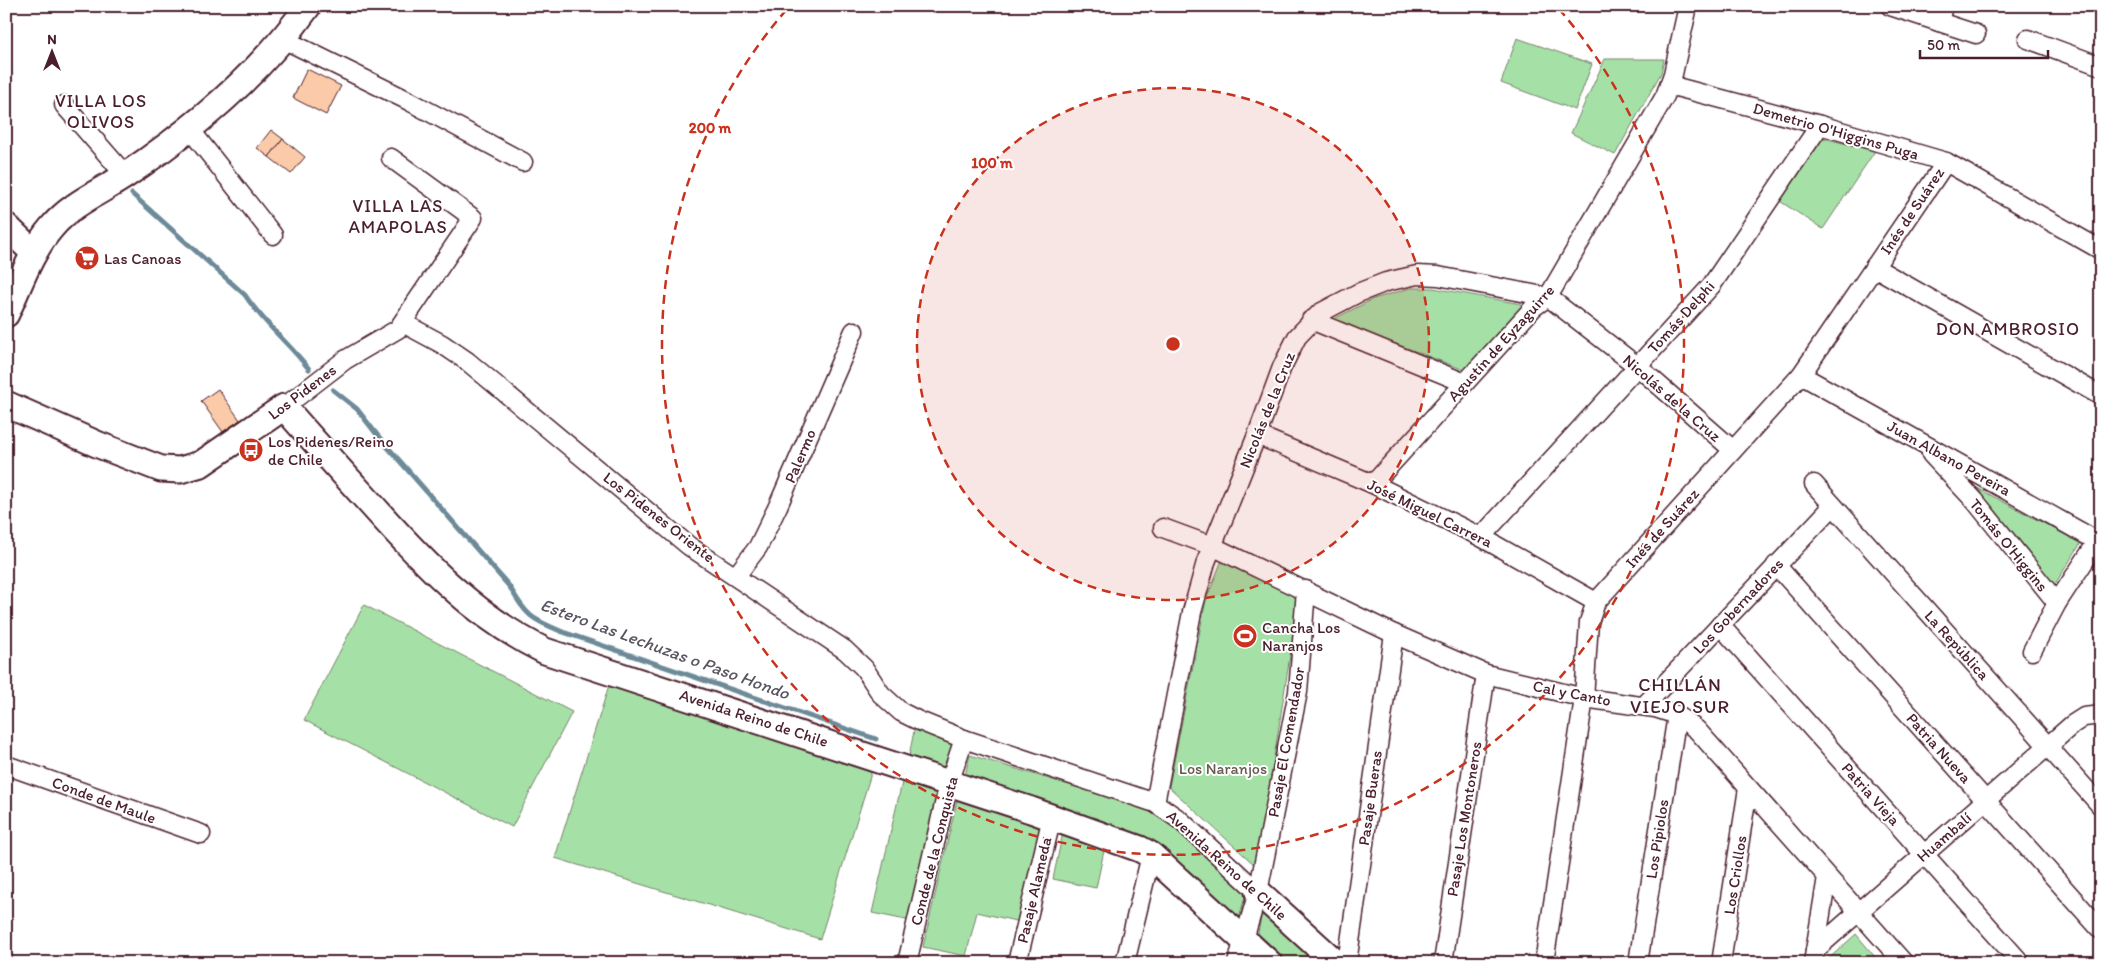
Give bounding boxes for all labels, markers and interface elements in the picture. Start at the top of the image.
north arrow [28,28,78,78]
scale bar [1920,28,2047,60]
text: N [47,31,57,48]
text: 50 m [1927,36,1960,54]
district label: VILLA LOS OLIVOS [55,90,147,133]
street label: Demetrio O'Higgins Puga [1751,98,1921,164]
text: 200 m [689,119,732,137]
text: 100 m [971,154,1013,172]
street label: Inés de Suárez [1876,163,1948,258]
district label: VILLA LAS AMAPOLAS [348,195,448,238]
supermarket icon: Las Canoas [74,245,100,271]
place label: Las Canoas [104,249,182,268]
street label: Tomás Delphi [1643,277,1719,357]
street label: Agustín de Eyzaguirre [1444,281,1558,405]
district label: DON AMBROSIO [1936,318,2080,340]
centre of rings [1164,335,1182,353]
street label: Nicolás de la Cruz [1235,349,1299,471]
street label: Nicolás de la Cruz [1619,350,1725,446]
street label: Los Pidenes [264,360,340,424]
street label: Juan Albano Pereira [1884,416,2014,500]
street label: Palermo [780,426,820,486]
place label: Los Pidenes/Reino de Chile [268,432,394,469]
bus stop icon: Los Pidenes/Reino de Chile [238,437,264,463]
street label: Los Pidenes Oriente [600,468,718,566]
street label: José Miguel Carrera [1364,474,1496,552]
street label: Inés de Suárez [1621,484,1703,572]
street label: Tomás O'Higgins [1966,495,2052,595]
street label: Los Gobernadores [1689,554,1787,658]
water label: Estero Las Lechuzas o Paso Hondo [537,594,793,705]
street label: La República [1921,606,1994,684]
place label: Cancha Los Naranjos [1262,618,1340,655]
sports icon: Cancha Los Naranjos [1232,623,1258,649]
street label: Pasaje El Comendador [1263,665,1309,819]
district label: CHILLÁN VIEJO SUR [1630,673,1730,718]
street label: Cal y Canto [1531,676,1613,710]
street label: Avenida Reino de Chile [677,685,831,751]
street label: Patria Nueva [1903,709,1976,788]
street label: Pasaje Los Montoneros [1442,740,1486,898]
street label: Pasaje Bueras [1354,749,1386,847]
park label: Los Naranjos [1179,759,1267,778]
street label: Patria Vieja [1838,759,1905,830]
street label: Conde de Maule [49,772,159,828]
street label: Conde de la Conquista [906,774,962,927]
street label: Los Pipiolos [1641,798,1673,880]
street label: Avenida Reino de Chile [1163,806,1291,924]
street label: Huambalí [1913,808,1975,866]
street label: Pasaje Alameda [1013,834,1056,945]
street label: Los Criollos [1719,834,1751,916]

